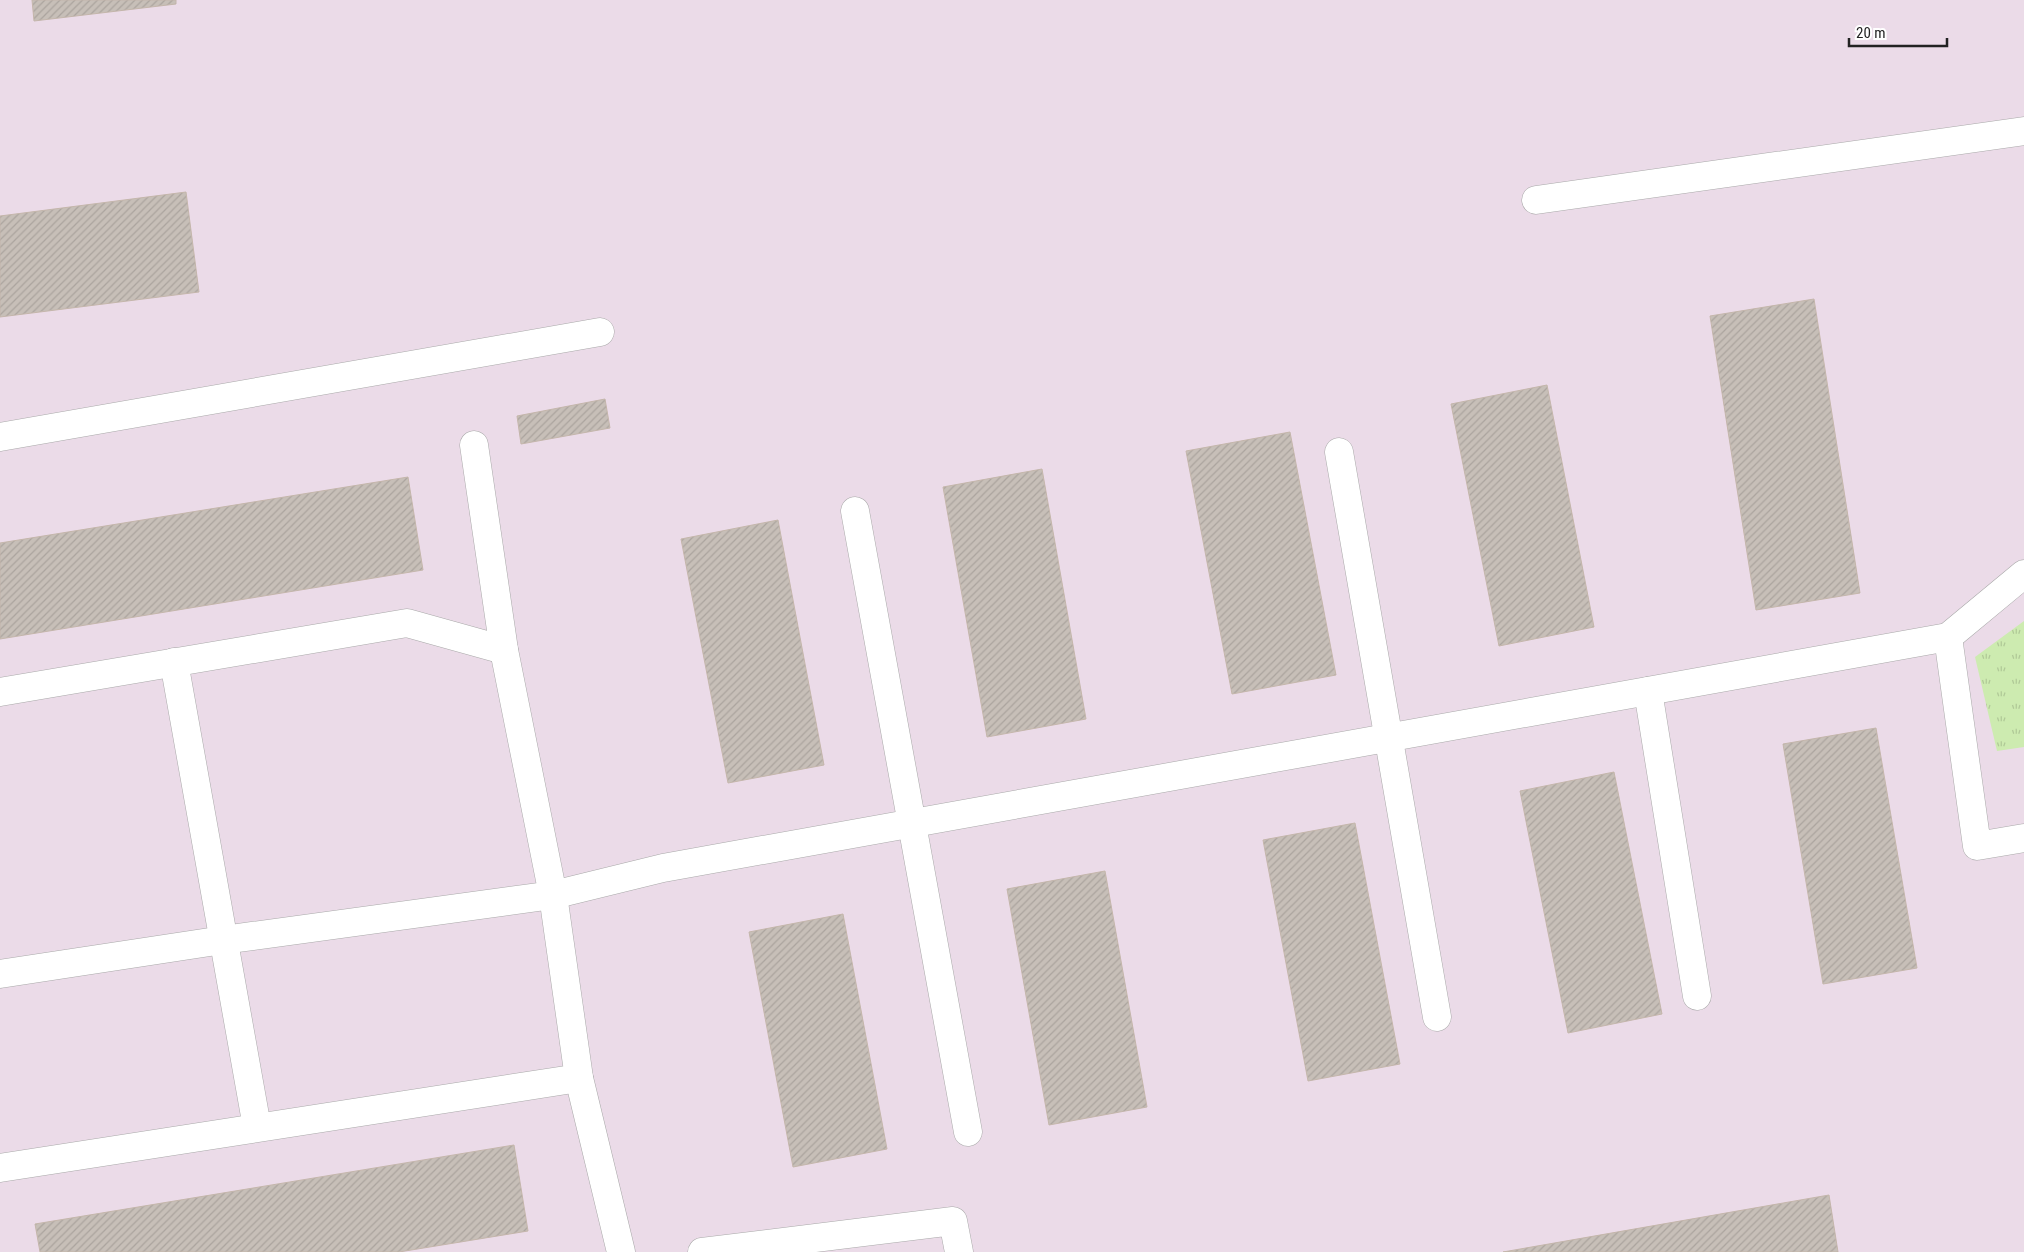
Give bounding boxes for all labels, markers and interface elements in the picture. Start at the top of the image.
scale bar [1849,15,1946,47]
text: 20 m [1856,24,1886,42]

